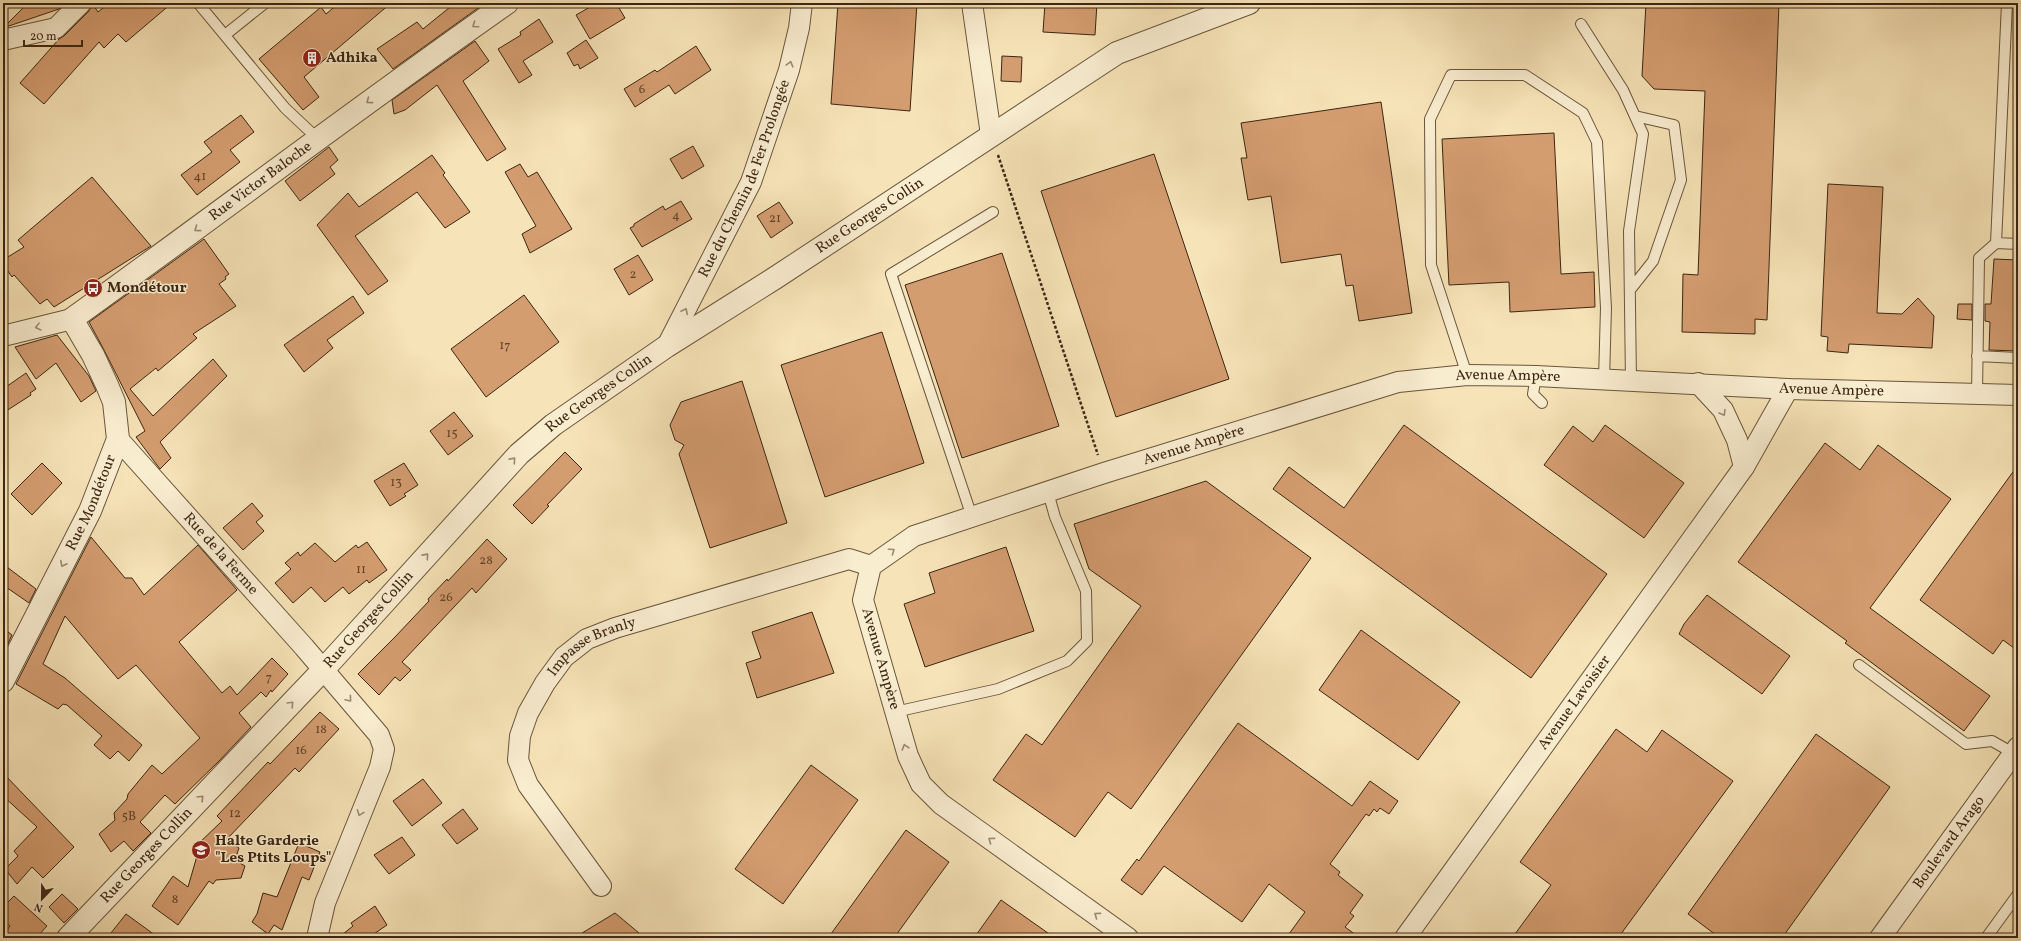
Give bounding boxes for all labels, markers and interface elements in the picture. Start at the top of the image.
one-way arrow [472,20,479,27]
scale bar [24,22,82,48]
text: 20 m [30,29,57,45]
building icon: Adhika [301,47,323,69]
place label: Adhika [326,48,378,69]
one-way arrow [785,61,794,68]
street label: Rue du Chemin de Fer Prolongée [693,77,795,281]
house number: 6 [639,81,646,99]
one-way arrow [366,96,373,103]
street label: Rue Victor Baloche [205,136,316,226]
house number: 41 [194,168,206,186]
street label: Rue Georges Collin [811,172,928,259]
house number: 4 [672,207,680,225]
house number: 21 [769,210,781,228]
one-way arrow [194,224,201,232]
house number: 2 [630,266,637,284]
bus stop icon: Mondétour [82,277,104,299]
place label: Mondétour [107,278,187,299]
one-way arrow [680,308,687,316]
one-way arrow [34,323,41,331]
house number: 17 [499,337,511,355]
street label: Rue Georges Collin [541,349,656,438]
street label: Avenue Ampère [1454,364,1561,388]
street label: Avenue Ampère [1778,378,1884,402]
one-way arrow [1719,409,1726,416]
street label: Avenue Ampère [1140,420,1247,471]
house number: 15 [446,425,458,443]
street label: Rue Mondétour [61,452,121,554]
one-way arrow [509,457,516,465]
house number: 13 [390,474,402,492]
street label: Rue de la Ferme [178,508,263,600]
one-way arrow [888,548,895,556]
house number: 28 [479,552,493,570]
one-way arrow [421,554,428,561]
one-way arrow [60,560,67,567]
house number: 11 [356,561,366,579]
street label: Rue Georges Collin [319,566,419,673]
house number: 26 [439,589,453,607]
street label: Avenue Ampère [855,606,905,712]
street label: Impasse Branly [543,612,638,681]
street label: Avenue Lavoisier [1533,651,1616,754]
house number: 7 [266,669,272,687]
one-way arrow [344,694,351,702]
one-way arrow [286,701,294,709]
house number: 18 [315,721,327,739]
house number: 16 [295,742,307,760]
one-way arrow [901,744,910,751]
street label: Boulevard Arago [1908,791,1990,893]
one-way arrow [196,795,204,803]
street label: Rue Georges Collin [96,803,198,908]
house number: 12 [229,805,241,823]
house number: 5B [122,808,136,826]
one-way arrow [357,809,365,816]
place label: Halte Garderie "Les Ptits Loups" [215,831,331,869]
one-way arrow [988,838,995,845]
school or university icon: Halte Garderie "Les Ptits Loups" [190,839,212,861]
north arrow [22,879,62,919]
house number: 8 [172,891,178,909]
text: N [32,898,45,915]
one-way arrow [1094,913,1101,920]

